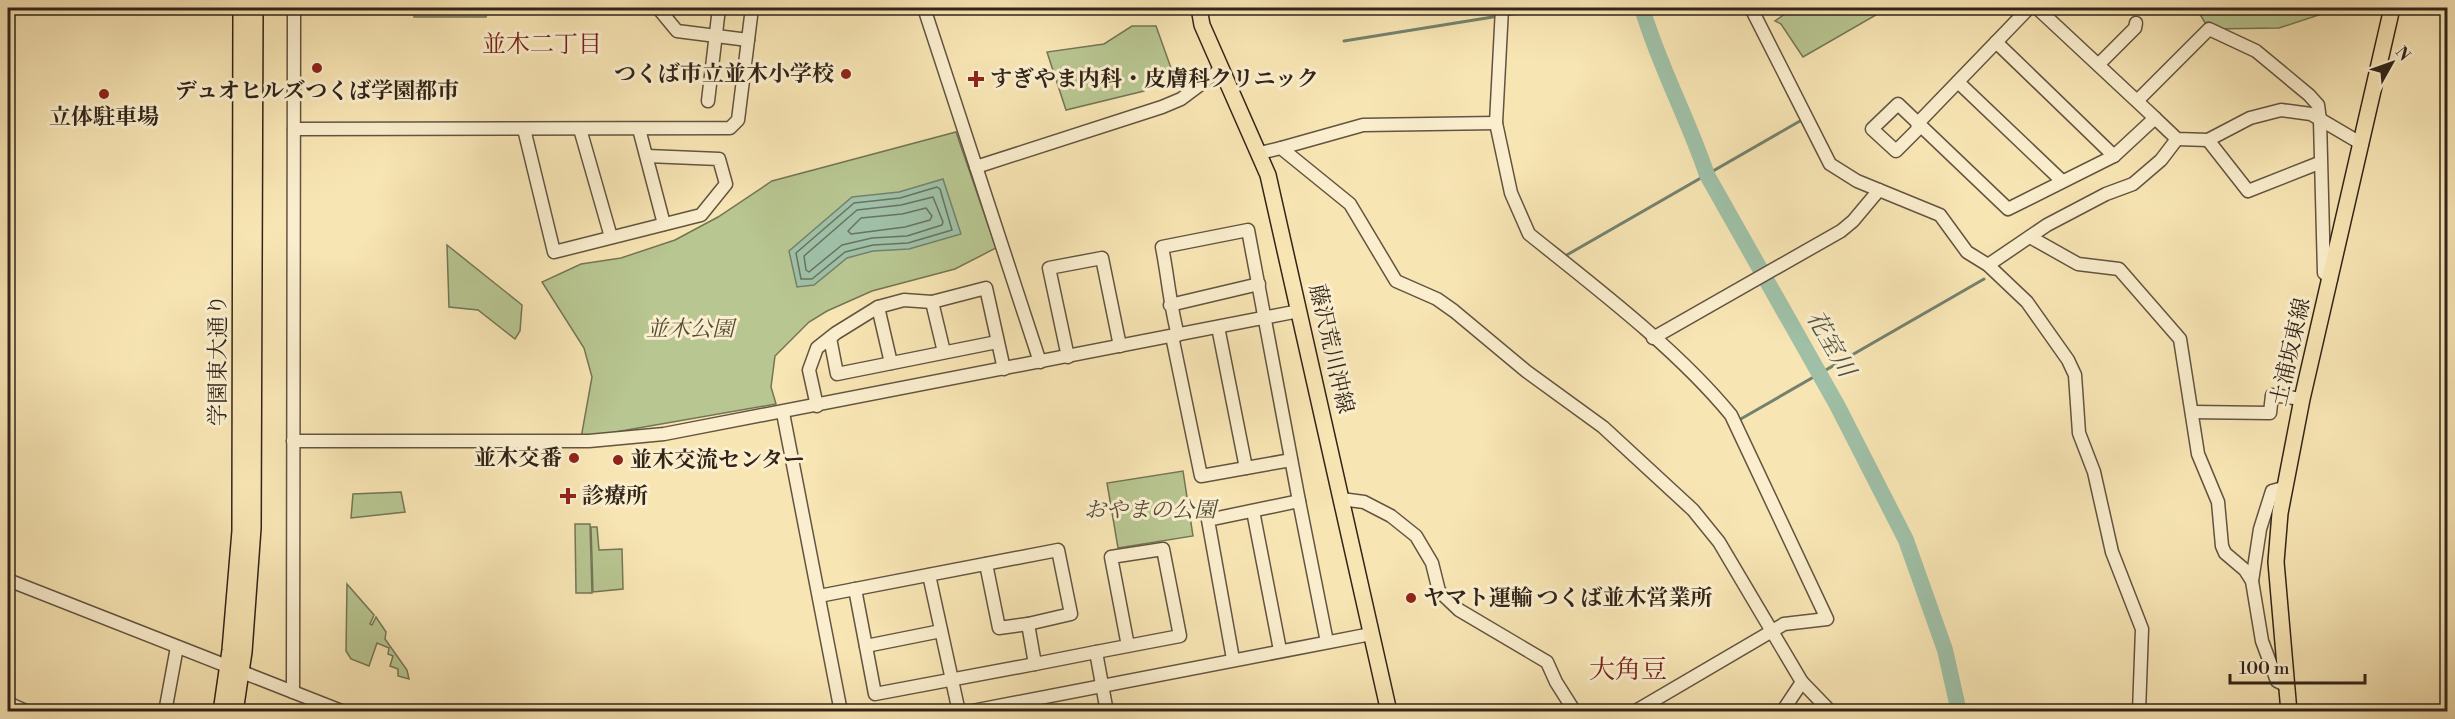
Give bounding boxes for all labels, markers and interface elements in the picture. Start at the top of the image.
district label: 並木二丁目 [482,30,602,60]
north arrow [2362,33,2422,93]
text: N [2391,43,2415,66]
marker: デュオヒルズつくば学園都市 [310,61,324,75]
place label: つくば市立並木小学校 [614,61,834,88]
place label: すぎやま内科・皮膚科クリニック [990,66,1319,93]
marker: つくば市立並木小学校 [839,67,853,81]
marker: すぎやま内科・皮膚科クリニック [967,70,985,88]
place label: デュオヒルズつくば学園都市 [175,78,459,105]
marker: 立体駐車場 [97,87,111,101]
place label: 立体駐車場 [49,104,159,131]
street label: 藤沢荒川沖線 [1303,282,1359,416]
street label: 学園東大通り [205,294,232,426]
street label: 土浦坂東線 [2265,295,2317,409]
water label: 花室川 [1799,305,1862,385]
park label: 並木公園 [646,316,737,343]
place label: 並木交番 [474,445,562,472]
place label: 並木交流センター [630,447,805,474]
marker: 並木交番 [567,451,581,465]
marker: 並木交流センター [611,453,625,467]
place label: 診療所 [582,483,648,510]
marker: 診療所 [559,487,577,505]
park label: おやまの公園 [1084,497,1219,524]
place label: ヤマト運輸 つくば並木営業所 [1423,585,1713,612]
marker: ヤマト運輸 つくば並木営業所 [1404,591,1418,605]
scale bar [2230,647,2365,685]
district label: 大角豆 [1589,654,1667,686]
text: 100 m [2239,657,2290,680]

